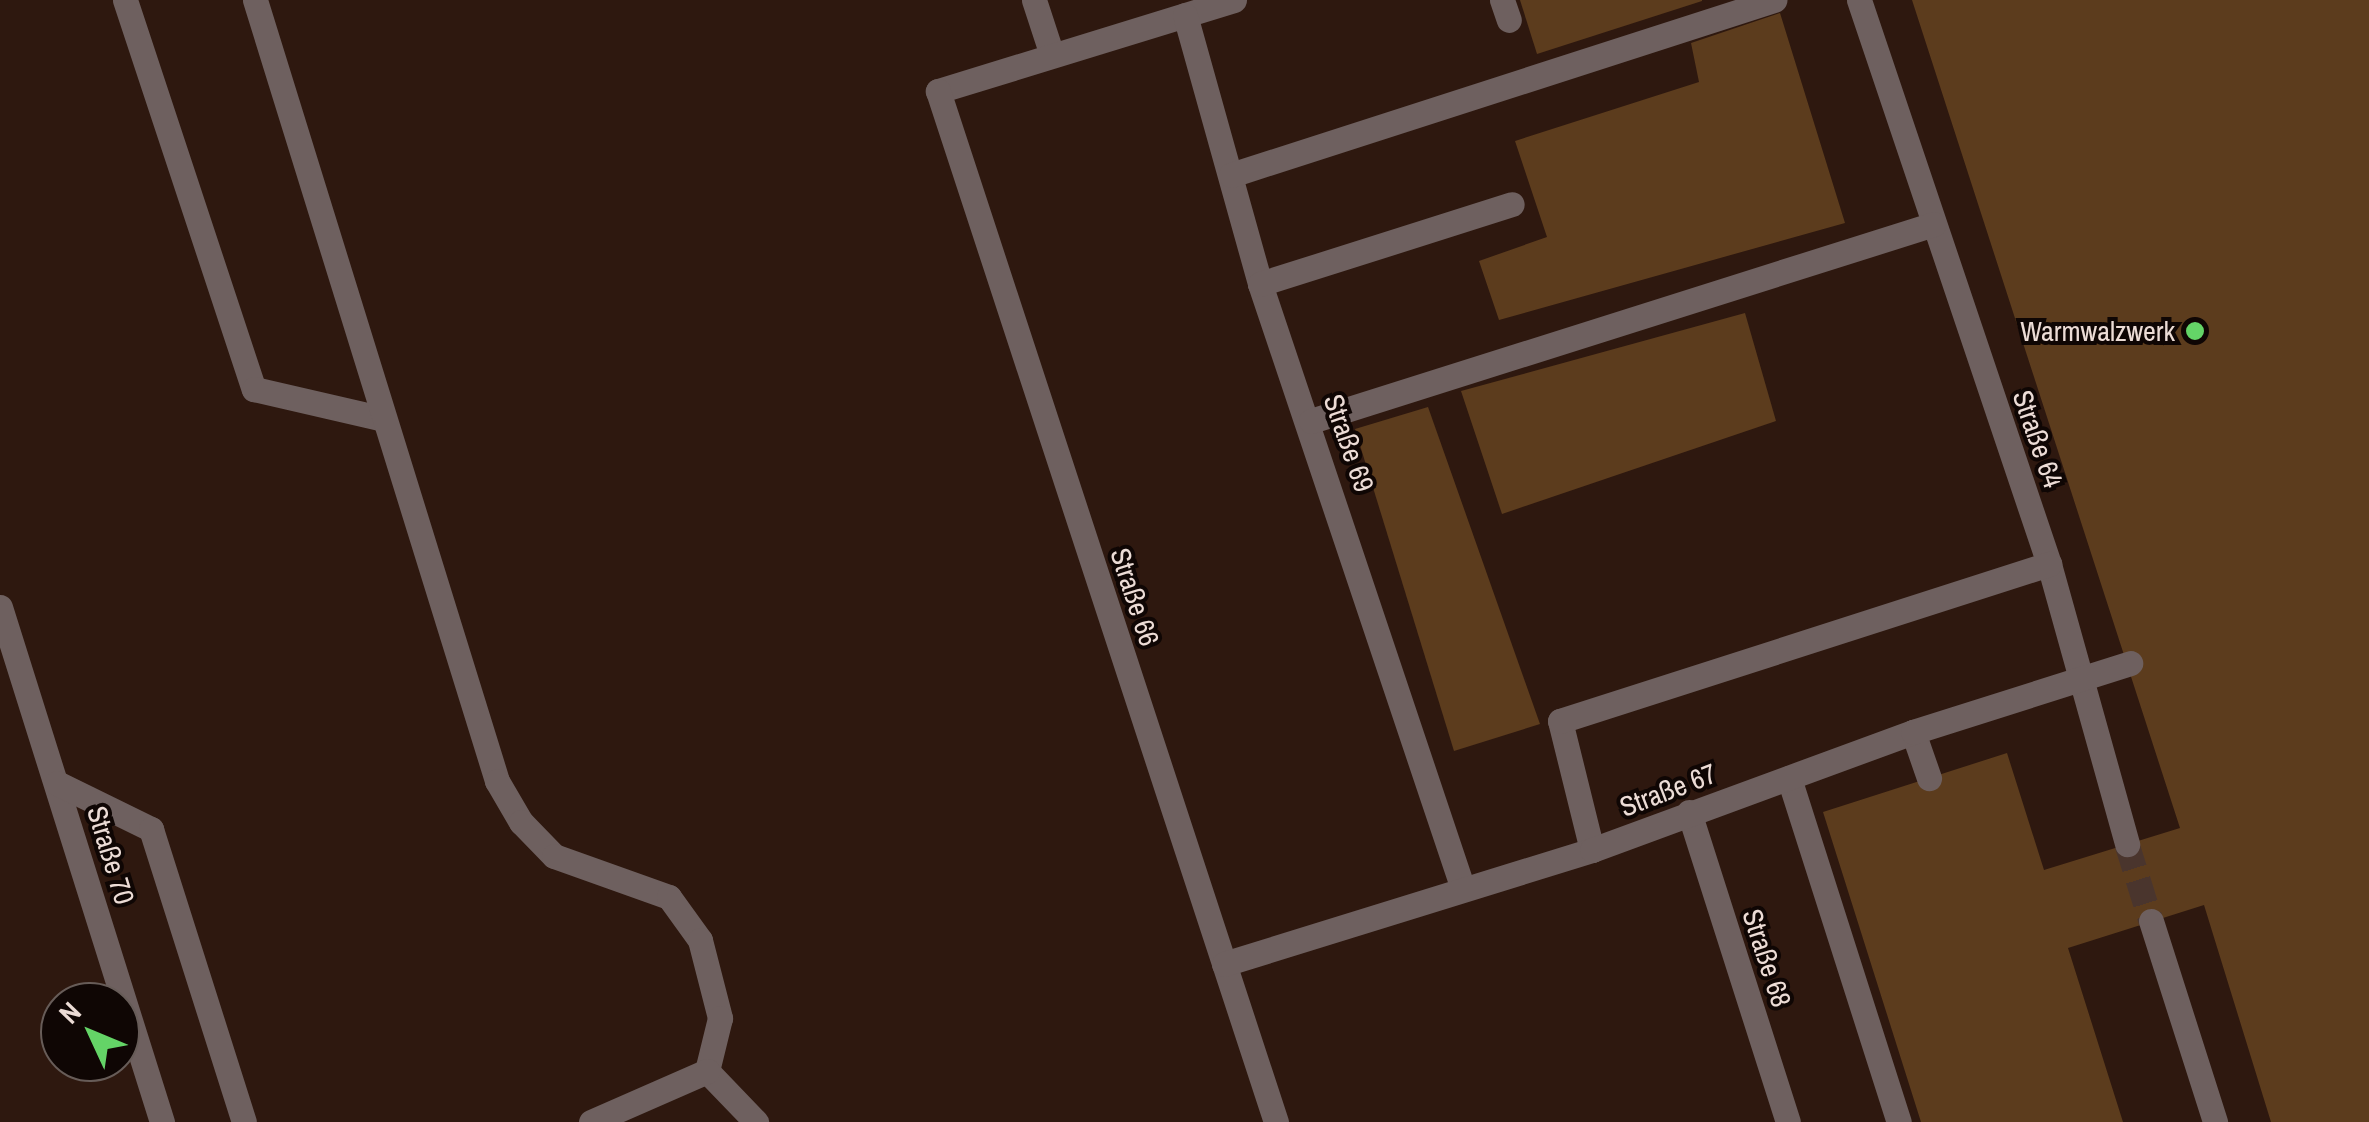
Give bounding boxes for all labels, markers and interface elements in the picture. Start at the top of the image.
place label: Warmwalzwerk [2020,314,2175,348]
marker: Warmwalzwerk [2184,320,2206,342]
street label: Straße 64 [2006,386,2070,492]
street label: Straße 69 [1317,390,1381,496]
street label: Straße 66 [1103,544,1167,650]
street label: Straße 67 [1615,756,1721,824]
street label: Straße 70 [80,802,142,908]
street label: Straße 68 [1735,905,1799,1011]
north arrow [40,982,140,1082]
text: N [50,993,89,1032]

